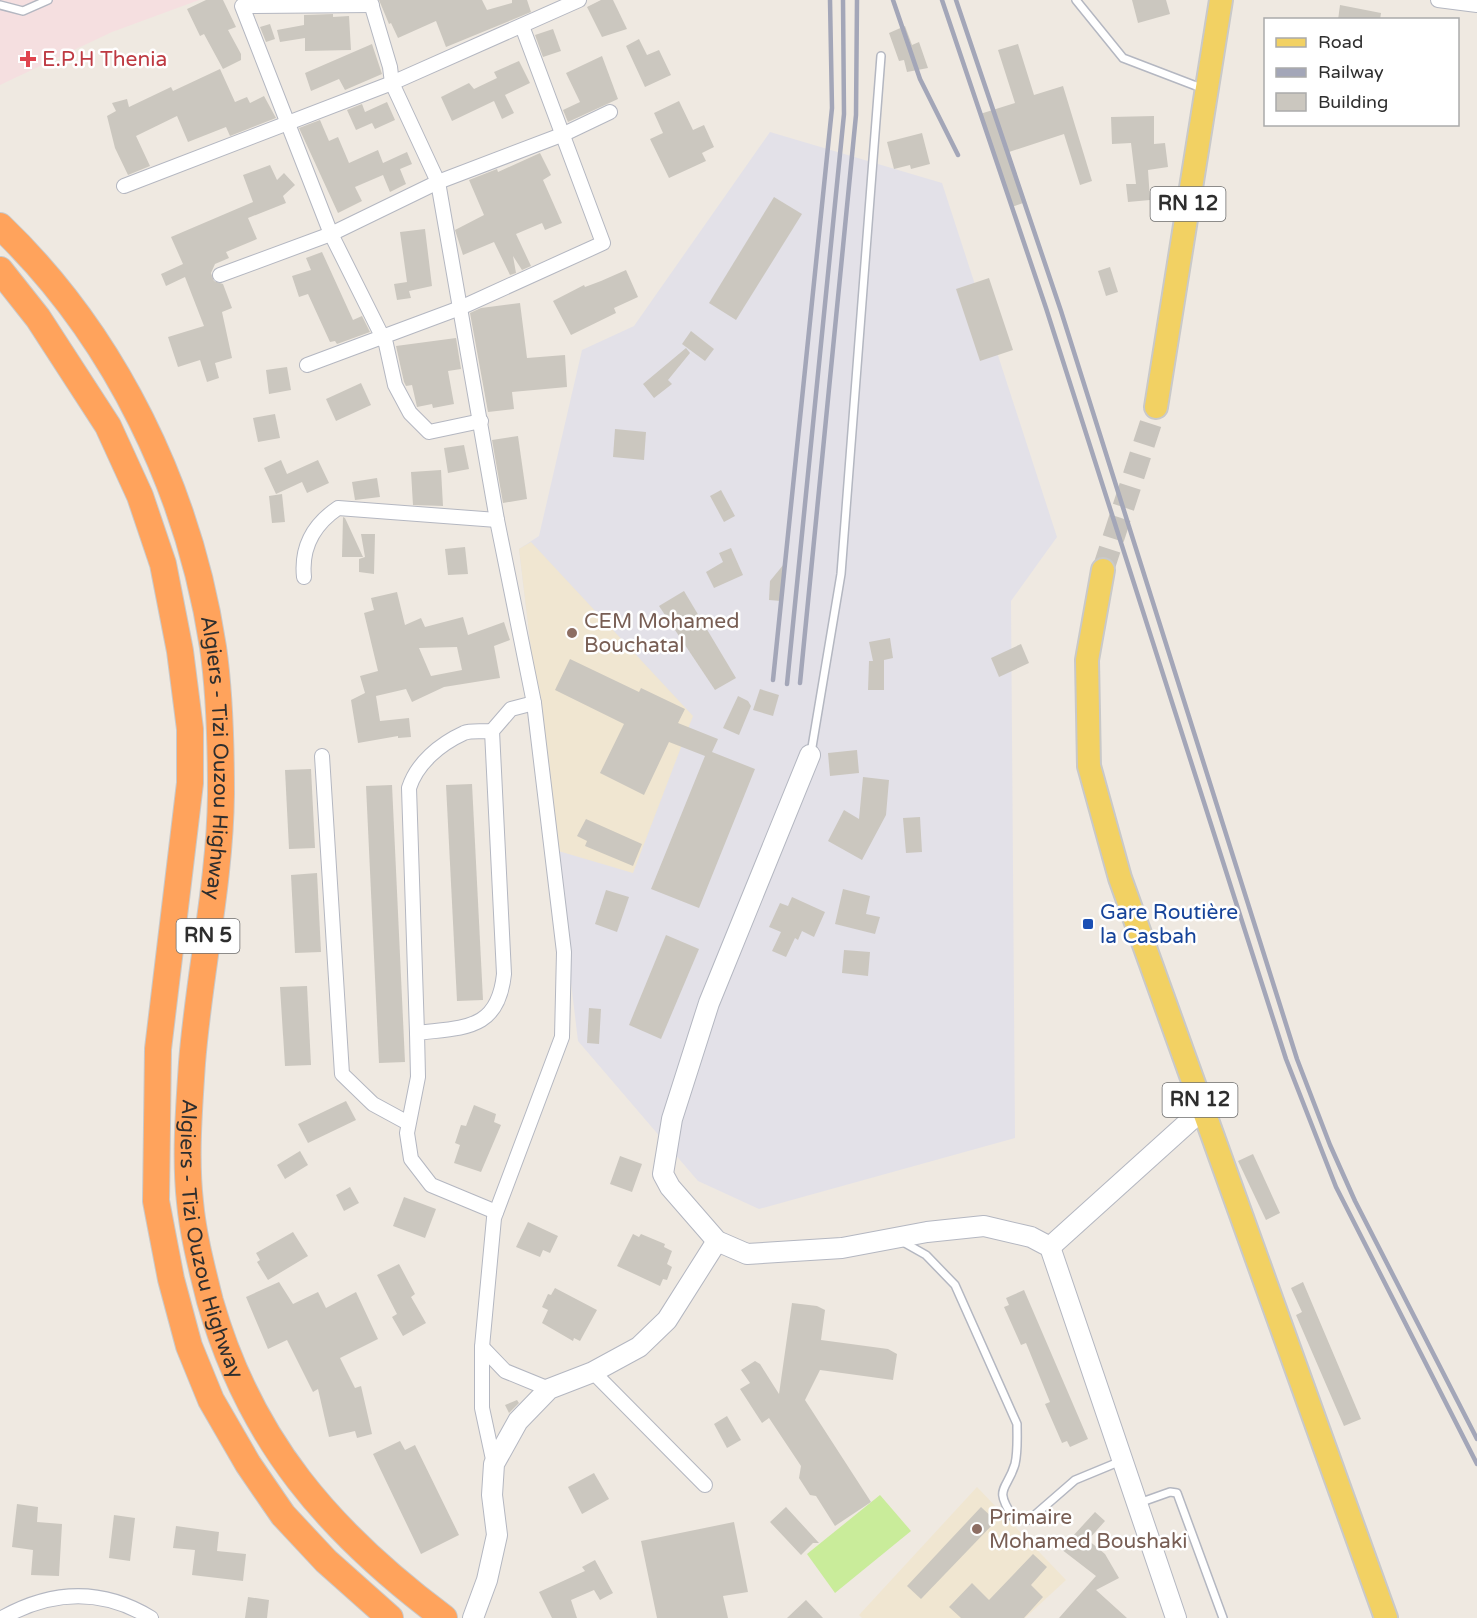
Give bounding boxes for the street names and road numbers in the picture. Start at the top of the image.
road number: RN 12 [1150,187,1226,221]
street label: Algiers - Tizi Ouzou Highway [195,613,234,901]
road number: RN 5 [176,919,240,953]
road number: RN 12 [1162,1083,1238,1117]
street label: Algiers - Tizi Ouzou Highway [175,1098,249,1382]

